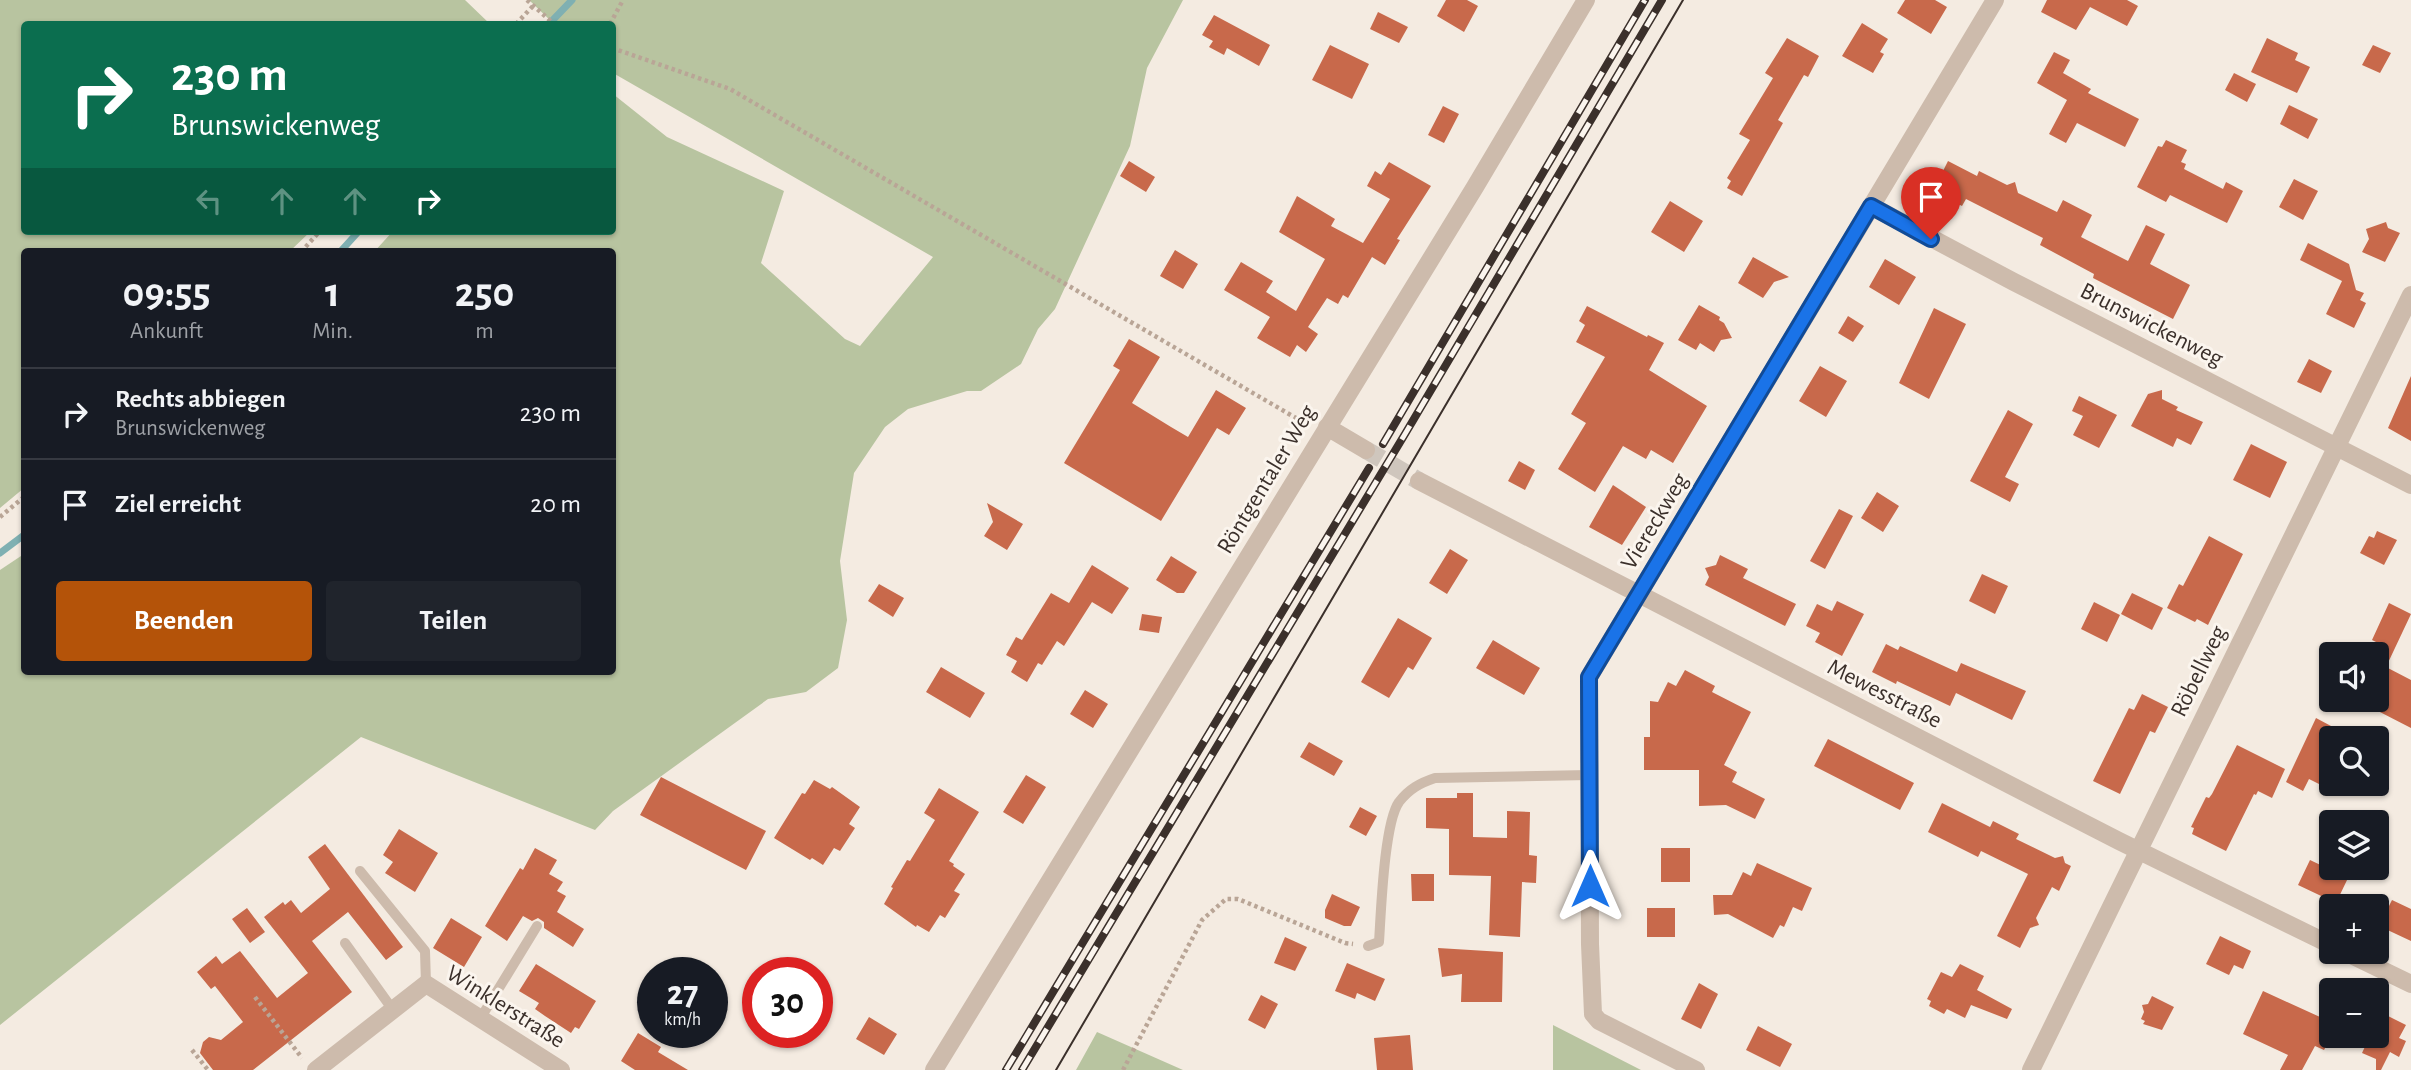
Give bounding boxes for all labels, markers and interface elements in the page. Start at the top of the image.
icon: right [56,49,147,140]
text: 230 m [171,51,288,100]
text: Brunswickenweg [171,109,380,141]
pin [1901,167,1961,239]
icon: arrive [1912,178,1950,216]
icon: left [190,182,228,220]
icon: ahead [263,182,301,220]
icon: ahead [336,182,374,220]
icon: right [409,182,447,220]
text: 09:55 [123,272,211,314]
text: 1 [325,272,340,314]
text: 250 [455,272,514,314]
street label: Brunswickenweg [2076,279,2227,371]
text: Ankunft [130,320,203,343]
text: Min. [312,320,353,343]
text: m [475,320,494,343]
text: Rechts abbiegen [115,386,286,412]
icon: right [56,395,94,433]
text: 230 m [520,400,581,426]
street label: Röntgentaler Weg [1213,401,1321,558]
text: Brunswickenweg [115,417,265,440]
street label: Viereckweg [1617,469,1693,574]
icon: arrive [56,486,94,524]
text: Ziel erreicht [115,491,241,517]
text: 20 m [530,491,581,517]
button: Beenden [56,581,312,661]
button: Teilen [326,581,581,661]
street label: Röbellweg [2167,622,2231,721]
map controls [2319,642,2389,1048]
button: sound [2319,642,2389,712]
street label: Mewesstraße [1823,655,1946,733]
button: search [2319,726,2389,796]
button: layers [2319,810,2389,880]
position arrow [1553,849,1627,923]
button: + [2319,894,2389,964]
speed limit sign: 30 [742,957,833,1048]
street label: Winklerstraße [442,961,569,1053]
text: 27 [667,976,698,1011]
button: − [2319,978,2389,1048]
text: km/h [664,1011,701,1029]

